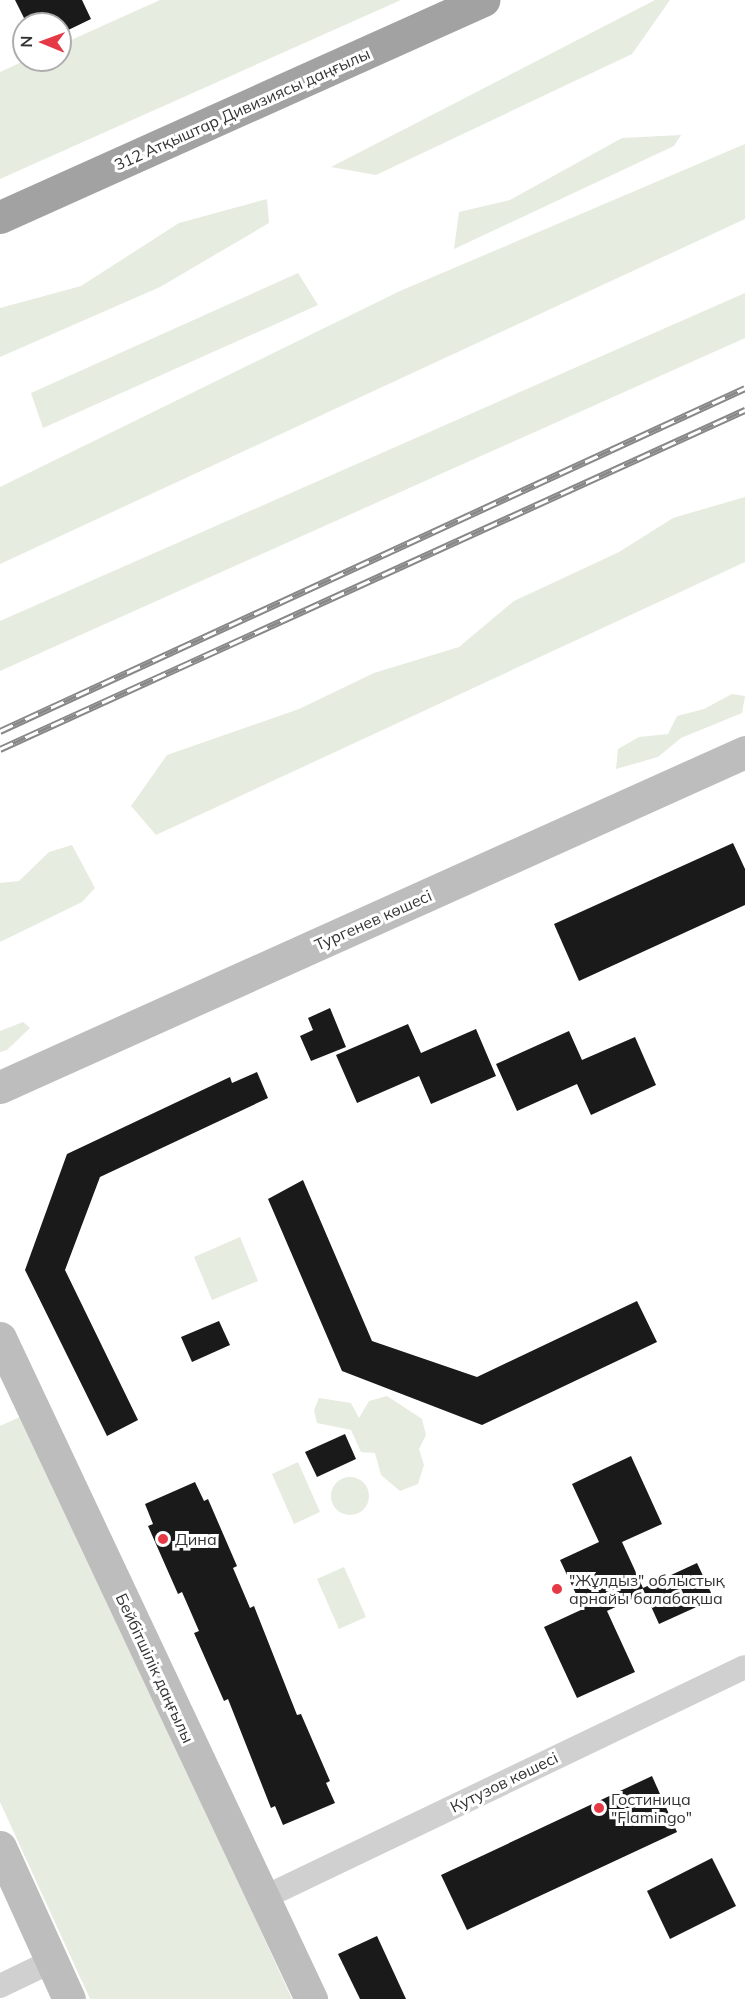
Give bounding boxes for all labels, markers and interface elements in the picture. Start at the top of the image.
north arrow [12,12,72,72]
text: N [16,36,36,48]
street label: 312 Атқыштар Дивизиясы даңғылы [111,44,373,174]
street label: Тургенев көшесі [311,886,435,954]
place label: Дина [175,1529,217,1549]
marker: Дина [156,1532,170,1546]
place label: "Жұлдыз" облыстық арнайы балабақша [569,1570,725,1608]
marker: "Жұлдыз" облыстық арнайы балабақша [550,1582,564,1596]
street label: Бейбітшілік даңғылы [112,1590,198,1746]
street label: Кутузов көшесі [447,1748,561,1816]
place label: Гостиница "Flamingo" [611,1789,692,1827]
marker: Гостиница "Flamingo" [592,1801,606,1815]

